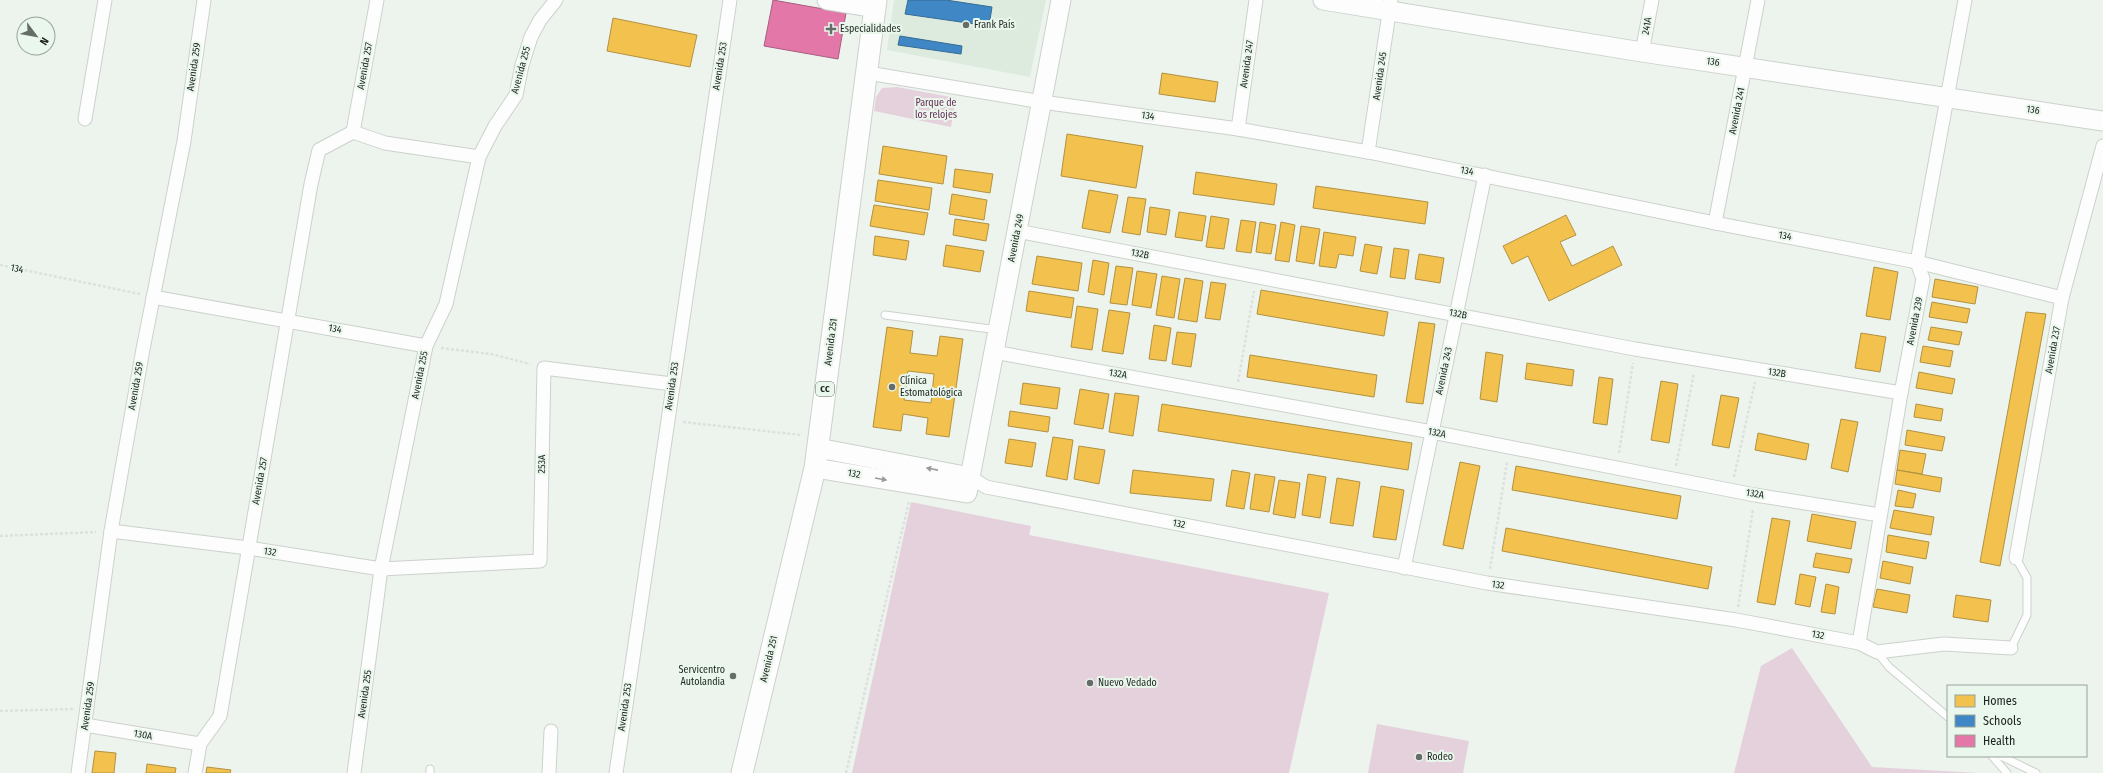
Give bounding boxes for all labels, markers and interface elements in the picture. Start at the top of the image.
north arrow [16,16,56,56]
street label: 241A [1640,16,1655,36]
place label: Frank País [974,18,1015,31]
marker: Frank País [961,20,971,30]
marker: Especialidades [825,23,837,35]
place label: Especialidades [840,23,901,35]
text: N [37,35,51,47]
street label: Avenida 247 [1238,39,1256,89]
street label: Avenida 257 [355,41,375,91]
street label: Avenida 253 [710,41,730,91]
street label: Avenida 259 [185,42,203,92]
street label: Avenida 255 [509,45,533,95]
street label: Avenida 245 [1371,51,1389,101]
street label: 136 [1706,55,1720,69]
street label: Avenida 241 [1727,87,1747,135]
park label: Parque de los relojes [915,97,957,121]
street label: 136 [2025,103,2041,117]
street label: 134 [1141,109,1156,123]
street label: 134 [1459,164,1475,178]
street label: Avenida 249 [1005,213,1027,263]
street label: 134 [1777,229,1793,243]
street label: 132B [1130,246,1151,262]
street label: 134 [9,262,25,276]
street label: Avenida 239 [1904,296,1926,346]
street label: 132B [1448,306,1469,322]
street label: Avenida 251 [822,318,840,366]
street label: 134 [327,322,343,336]
street label: Avenida 237 [2043,325,2063,375]
street label: Avenida 243 [1433,346,1455,396]
street label: Avenida 255 [409,350,431,400]
street label: Avenida 259 [126,361,146,411]
street label: Avenida 253 [663,361,681,411]
street label: 132B [1767,366,1787,380]
street label: 132A [1108,367,1129,382]
place label: Clínica Estomatológica [900,374,963,399]
road number: CC [816,382,834,396]
marker: Clínica Estomatológica [887,382,897,392]
street label: 132A [1427,425,1448,441]
street label: 253A [536,454,548,473]
street label: Avenida 257 [250,456,270,506]
one-way arrow [926,466,938,472]
street label: 132 [847,467,862,481]
one-way arrow [875,476,887,482]
street label: 132A [1745,487,1766,502]
street label: 132 [1172,517,1187,531]
street label: 132 [263,545,278,559]
street label: 132 [1491,578,1506,592]
street label: 132 [1811,628,1826,642]
street label: Avenida 251 [758,635,780,683]
place label: Servicentro Autolandia [679,664,725,688]
street label: Avenida 255 [356,669,374,719]
marker: Servicentro Autolandia [728,671,738,681]
place label: Nuevo Vedado [1098,677,1157,689]
marker: Nuevo Vedado [1085,678,1095,688]
street label: Avenida 259 [79,681,97,731]
street label: Avenida 253 [616,682,634,732]
legend [1947,685,2087,757]
text: Homes [1983,694,2017,708]
text: Schools [1983,714,2021,728]
street label: 130A [133,727,154,743]
text: Health [1983,734,2015,748]
place label: Rodeo [1427,751,1453,763]
marker: Rodeo [1414,752,1424,762]

